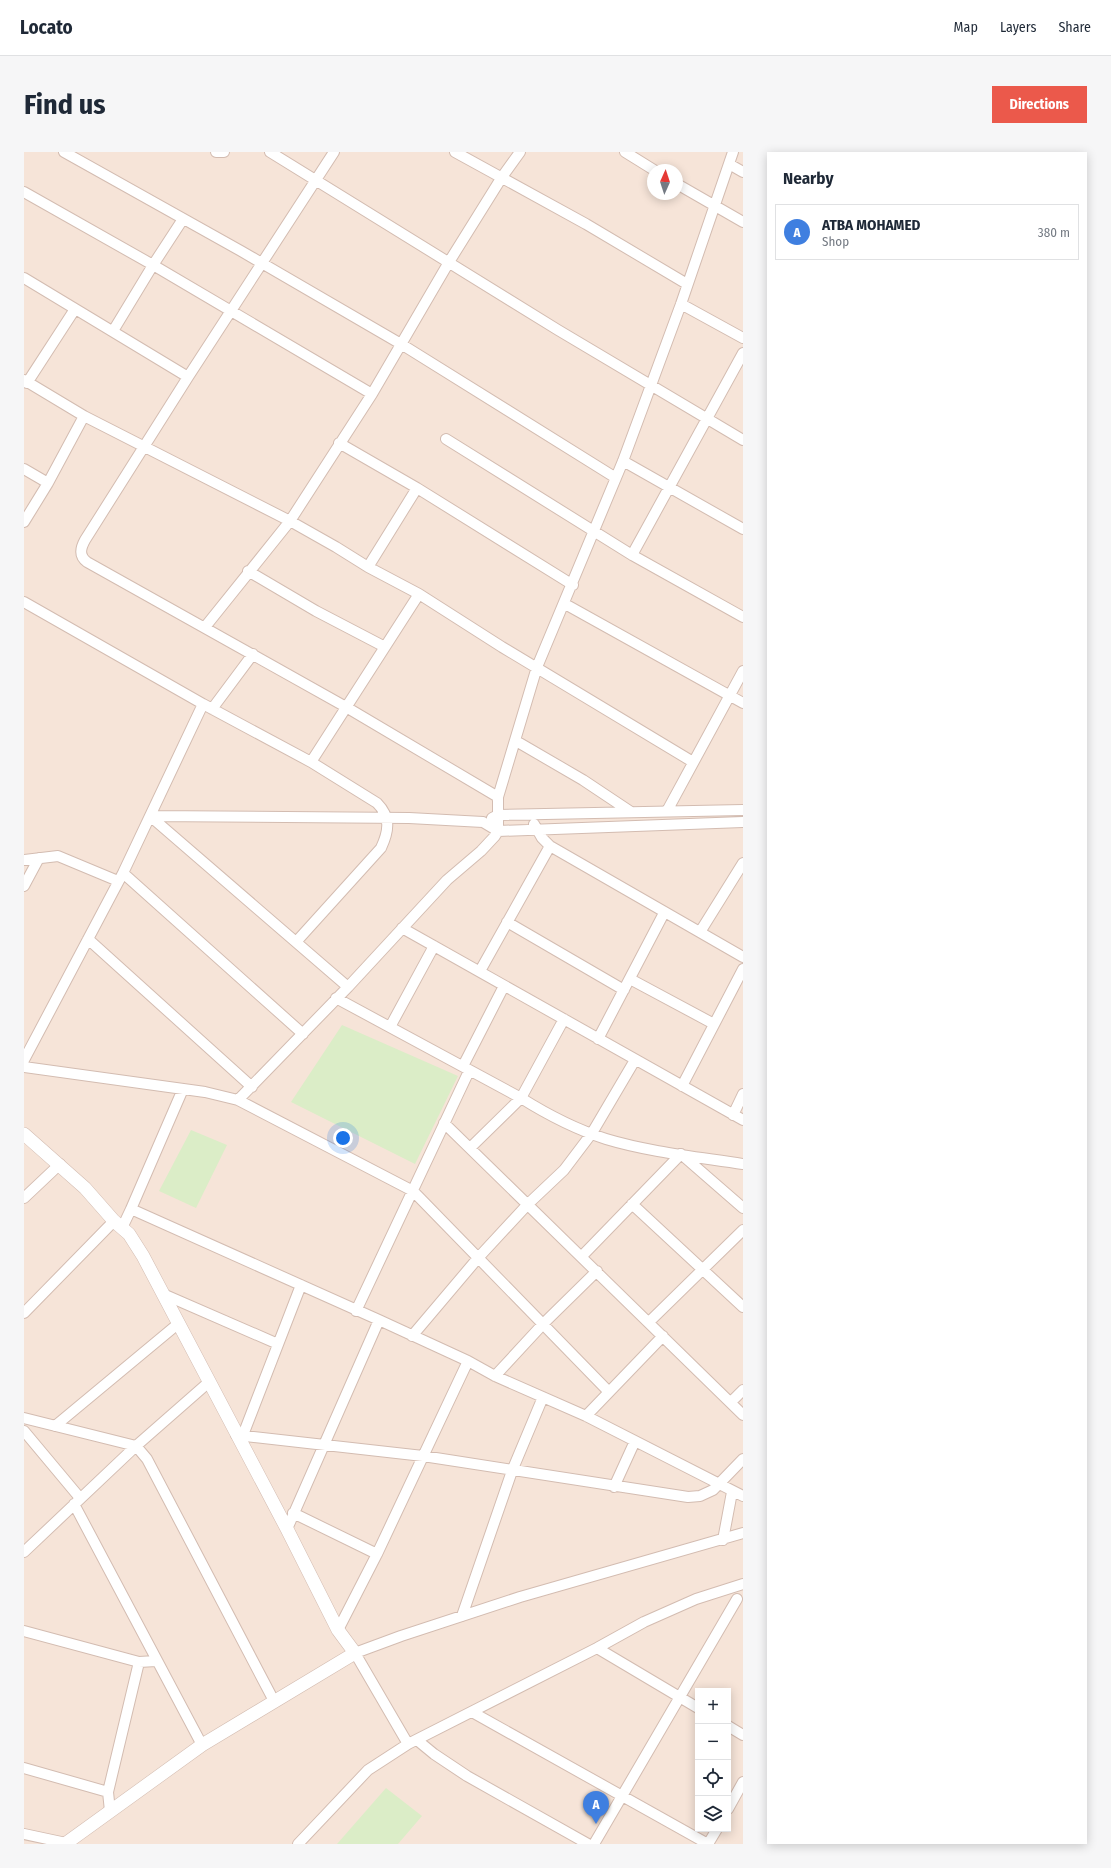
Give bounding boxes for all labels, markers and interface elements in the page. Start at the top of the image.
text: Locato [20,16,73,39]
text: Map [954,19,978,36]
text: Layers [1000,19,1036,36]
text: Share [1058,19,1091,36]
button: Directions [992,86,1087,123]
text: Find us [24,88,106,121]
north arrow [647,164,683,200]
text: Nearby [783,168,834,189]
text: ATBA MOHAMED [822,216,920,234]
text: A [793,225,801,240]
text: 380 m [1038,225,1070,240]
text: Shop [822,234,849,249]
your location [333,1128,353,1148]
map controls [695,1688,731,1832]
button: + [695,1688,731,1724]
button: − [695,1724,731,1760]
button: locate [695,1760,731,1796]
pin: A [583,1791,609,1824]
button: layers [695,1796,731,1832]

